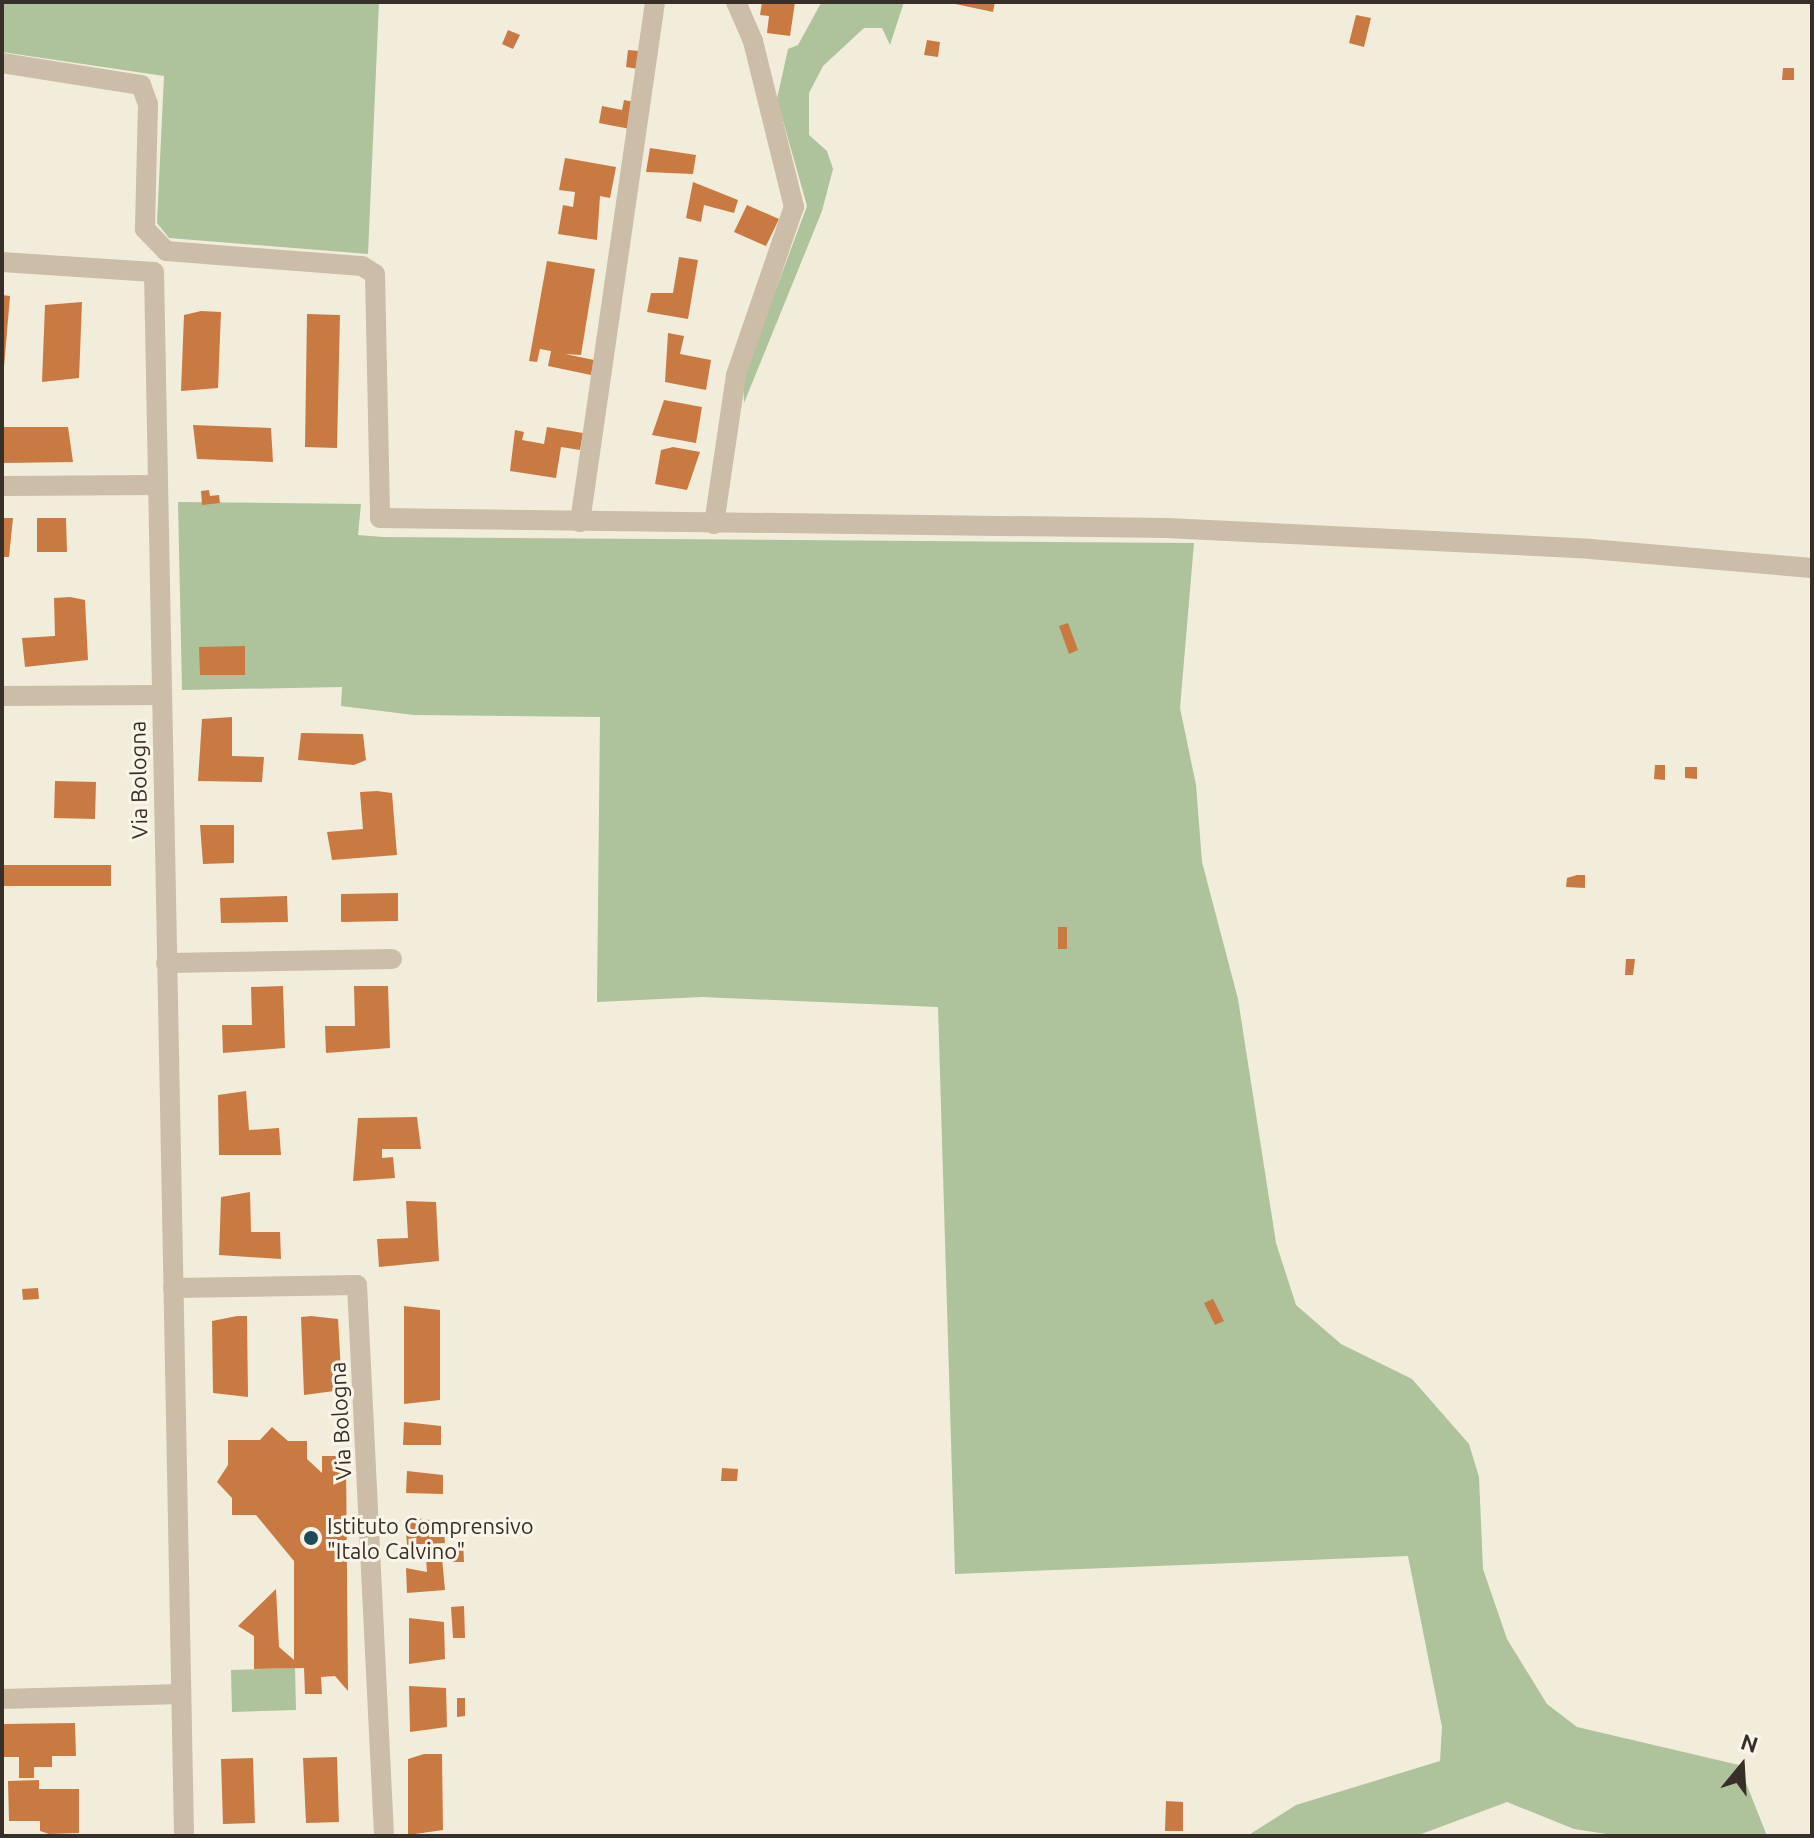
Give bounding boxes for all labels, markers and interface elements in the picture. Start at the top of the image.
street label: Via Bologna [124,721,152,839]
street label: Via Bologna [324,1361,356,1481]
place label: Istituto Comprensivo "Italo Calvino" [327,1512,534,1564]
marker: Istituto Comprensivo "Italo Calvino" [302,1529,320,1547]
north arrow [1702,1726,1782,1806]
text: N [1738,1728,1761,1757]

